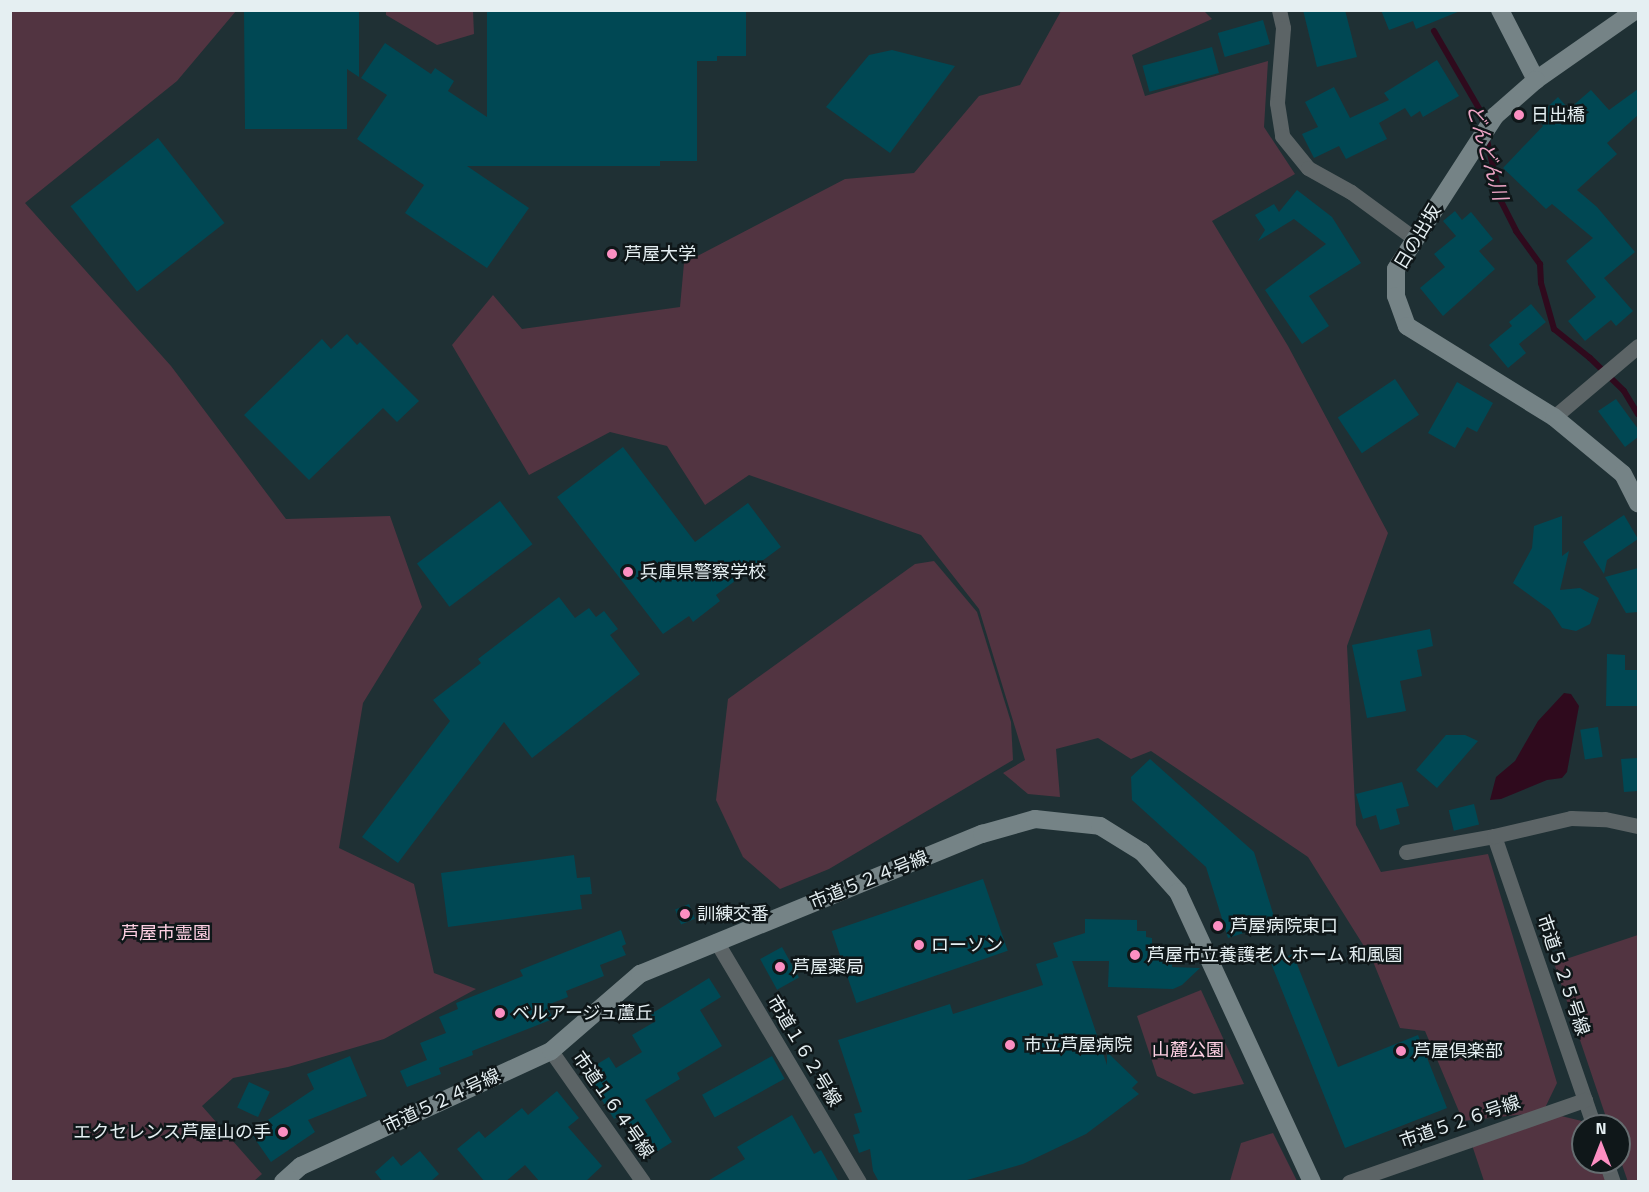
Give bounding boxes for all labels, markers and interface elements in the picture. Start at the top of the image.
water label: どんどん川 [1463,101,1513,203]
place label: 日出橋 [1531,104,1585,126]
marker: 日出橋 [1512,108,1526,122]
street label: 日の出坂 [1390,201,1446,273]
place label: 芦屋大学 [624,243,696,265]
marker: 芦屋大学 [605,247,619,261]
place label: 兵庫県警察学校 [640,561,766,583]
marker: 兵庫県警察学校 [621,565,635,579]
street label: 市道５２４号線 [807,846,931,914]
place label: 訓練交番 [697,903,769,925]
marker: 訓練交番 [678,907,692,921]
street label: 市道５２５号線 [1532,912,1594,1038]
place label: 芦屋病院東口 [1230,915,1338,937]
marker: 芦屋病院東口 [1211,919,1225,933]
park label: 芦屋市霊園 [121,922,211,944]
place label: ローソン [931,934,1003,956]
marker: ローソン [912,938,926,952]
place label: 芦屋市立養護老人ホーム 和風園 [1147,944,1403,966]
marker: 芦屋市立養護老人ホーム 和風園 [1128,948,1142,962]
place label: 芦屋薬局 [792,956,864,978]
marker: 芦屋薬局 [773,960,787,974]
street label: 市道１６２号線 [762,991,846,1111]
place label: ベルアージュ蘆丘 [512,1002,655,1024]
marker: ベルアージュ蘆丘 [493,1006,507,1020]
place label: 市立芦屋病院 [1024,1034,1132,1056]
marker: 市立芦屋病院 [1001,1036,1019,1054]
park label: 山麓公園 [1152,1039,1224,1061]
place label: 芦屋倶楽部 [1413,1040,1503,1062]
marker: 芦屋倶楽部 [1394,1044,1408,1058]
street label: 市道１６４号線 [568,1047,658,1163]
street label: 市道５２４号線 [380,1065,504,1137]
street label: 市道５２６号線 [1397,1091,1523,1153]
north arrow [1571,1114,1631,1174]
text: N [1595,1116,1607,1140]
place label: エクセレンス芦屋山の手 [73,1121,271,1143]
marker: エクセレンス芦屋山の手 [276,1125,290,1139]

